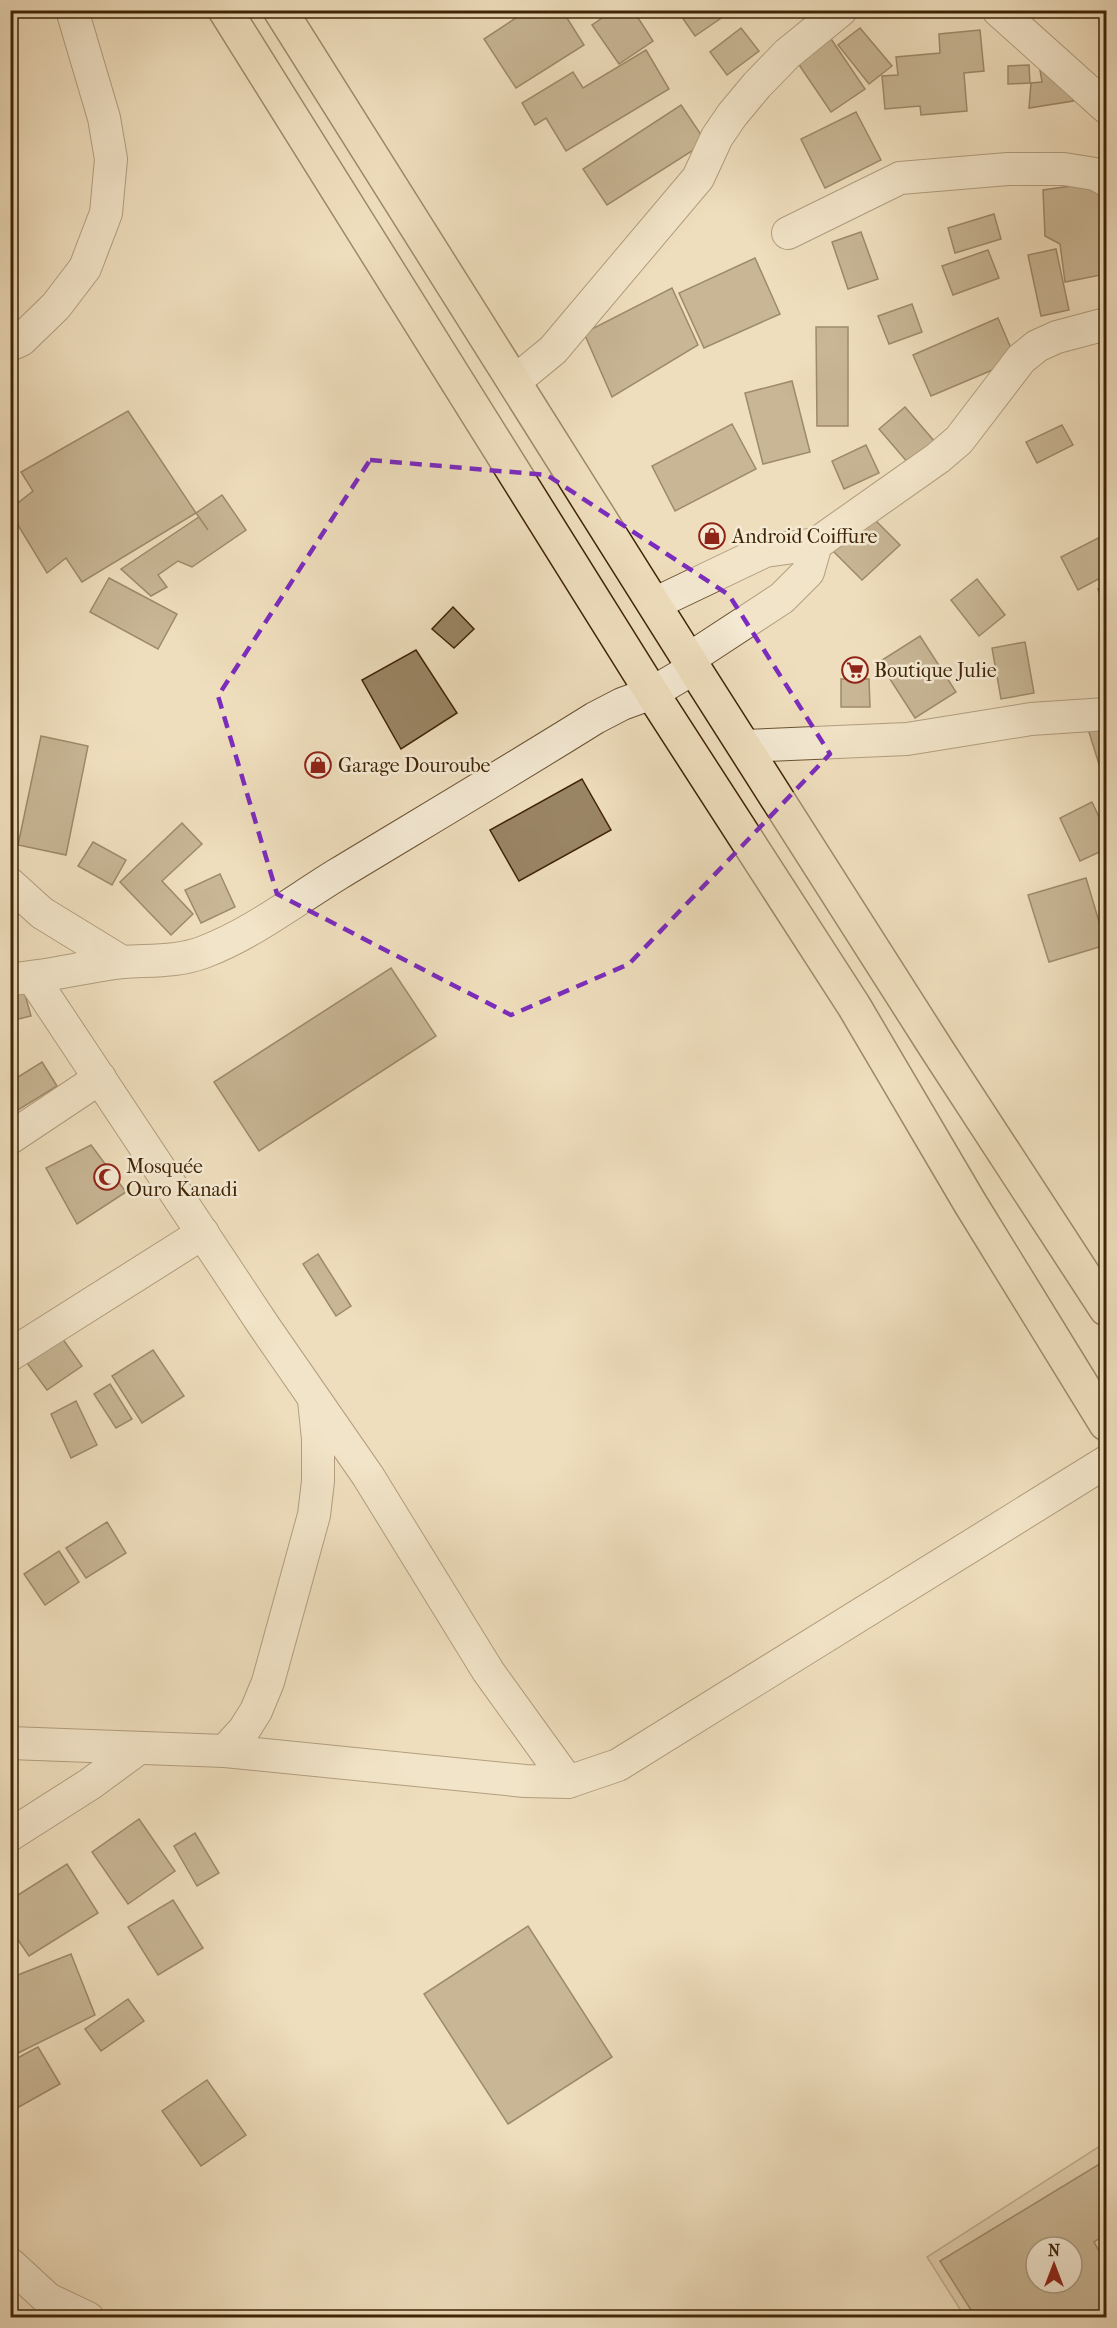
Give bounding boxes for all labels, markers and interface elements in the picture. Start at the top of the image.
shop icon: Android Coiffure [697,521,727,551]
place label: Android Coiffure [731,525,878,548]
supermarket icon: Boutique Julie [840,655,870,685]
place label: Boutique Julie [874,659,997,682]
shop icon: Garage Douroube [303,750,333,780]
place label: Garage Douroube [338,754,491,777]
place label: Mosquée Ouro Kanadi [126,1155,238,1201]
mosque icon: Mosquée Ouro Kanadi [92,1162,122,1192]
north arrow [1024,2235,1084,2295]
text: N [1048,2241,1061,2260]

